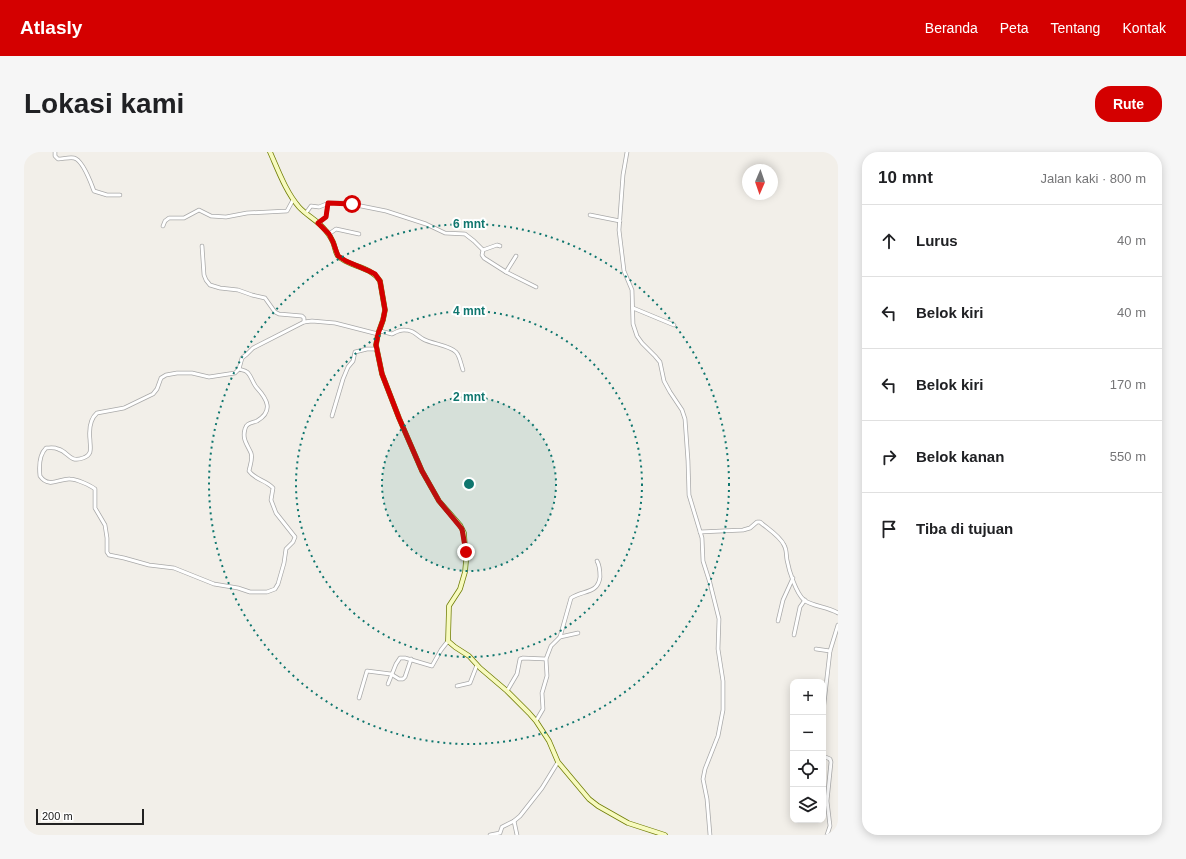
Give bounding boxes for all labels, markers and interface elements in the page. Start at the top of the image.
text: Atlasly [20,17,82,38]
text: Beranda [925,20,978,36]
text: Peta [1000,20,1029,36]
text: Tentang [1051,20,1100,36]
text: Kontak [1122,20,1166,36]
button: Rute [1095,86,1162,122]
text: Lokasi kami [24,88,184,119]
north arrow [742,164,778,200]
text: 10 mnt [878,168,933,187]
text: Jalan kaki · 800 m [1041,171,1146,186]
route start [343,195,361,213]
text: 6 mnt [453,217,485,231]
icon: ahead [878,230,900,252]
text: Lurus [916,232,958,249]
text: 40 m [1117,233,1146,248]
icon: left [878,302,900,324]
text: 4 mnt [453,304,485,318]
text: Belok kiri [916,304,984,321]
text: 40 m [1117,305,1146,320]
icon: left [878,374,900,396]
text: Belok kiri [916,376,984,393]
text: 170 m [1110,377,1146,392]
text: 2 mnt [453,390,485,404]
icon: right [878,446,900,468]
text: Belok kanan [916,448,1004,465]
text: 550 m [1110,449,1146,464]
centre of rings [462,477,476,491]
icon: arrive [878,518,900,540]
text: Tiba di tujuan [916,520,1013,537]
route end [457,543,475,561]
map controls [790,679,826,823]
button: + [790,679,826,715]
button: − [790,715,826,751]
button: locate [790,751,826,787]
button: layers [790,787,826,823]
scale bar [36,807,144,826]
text: 200 m [42,810,73,822]

